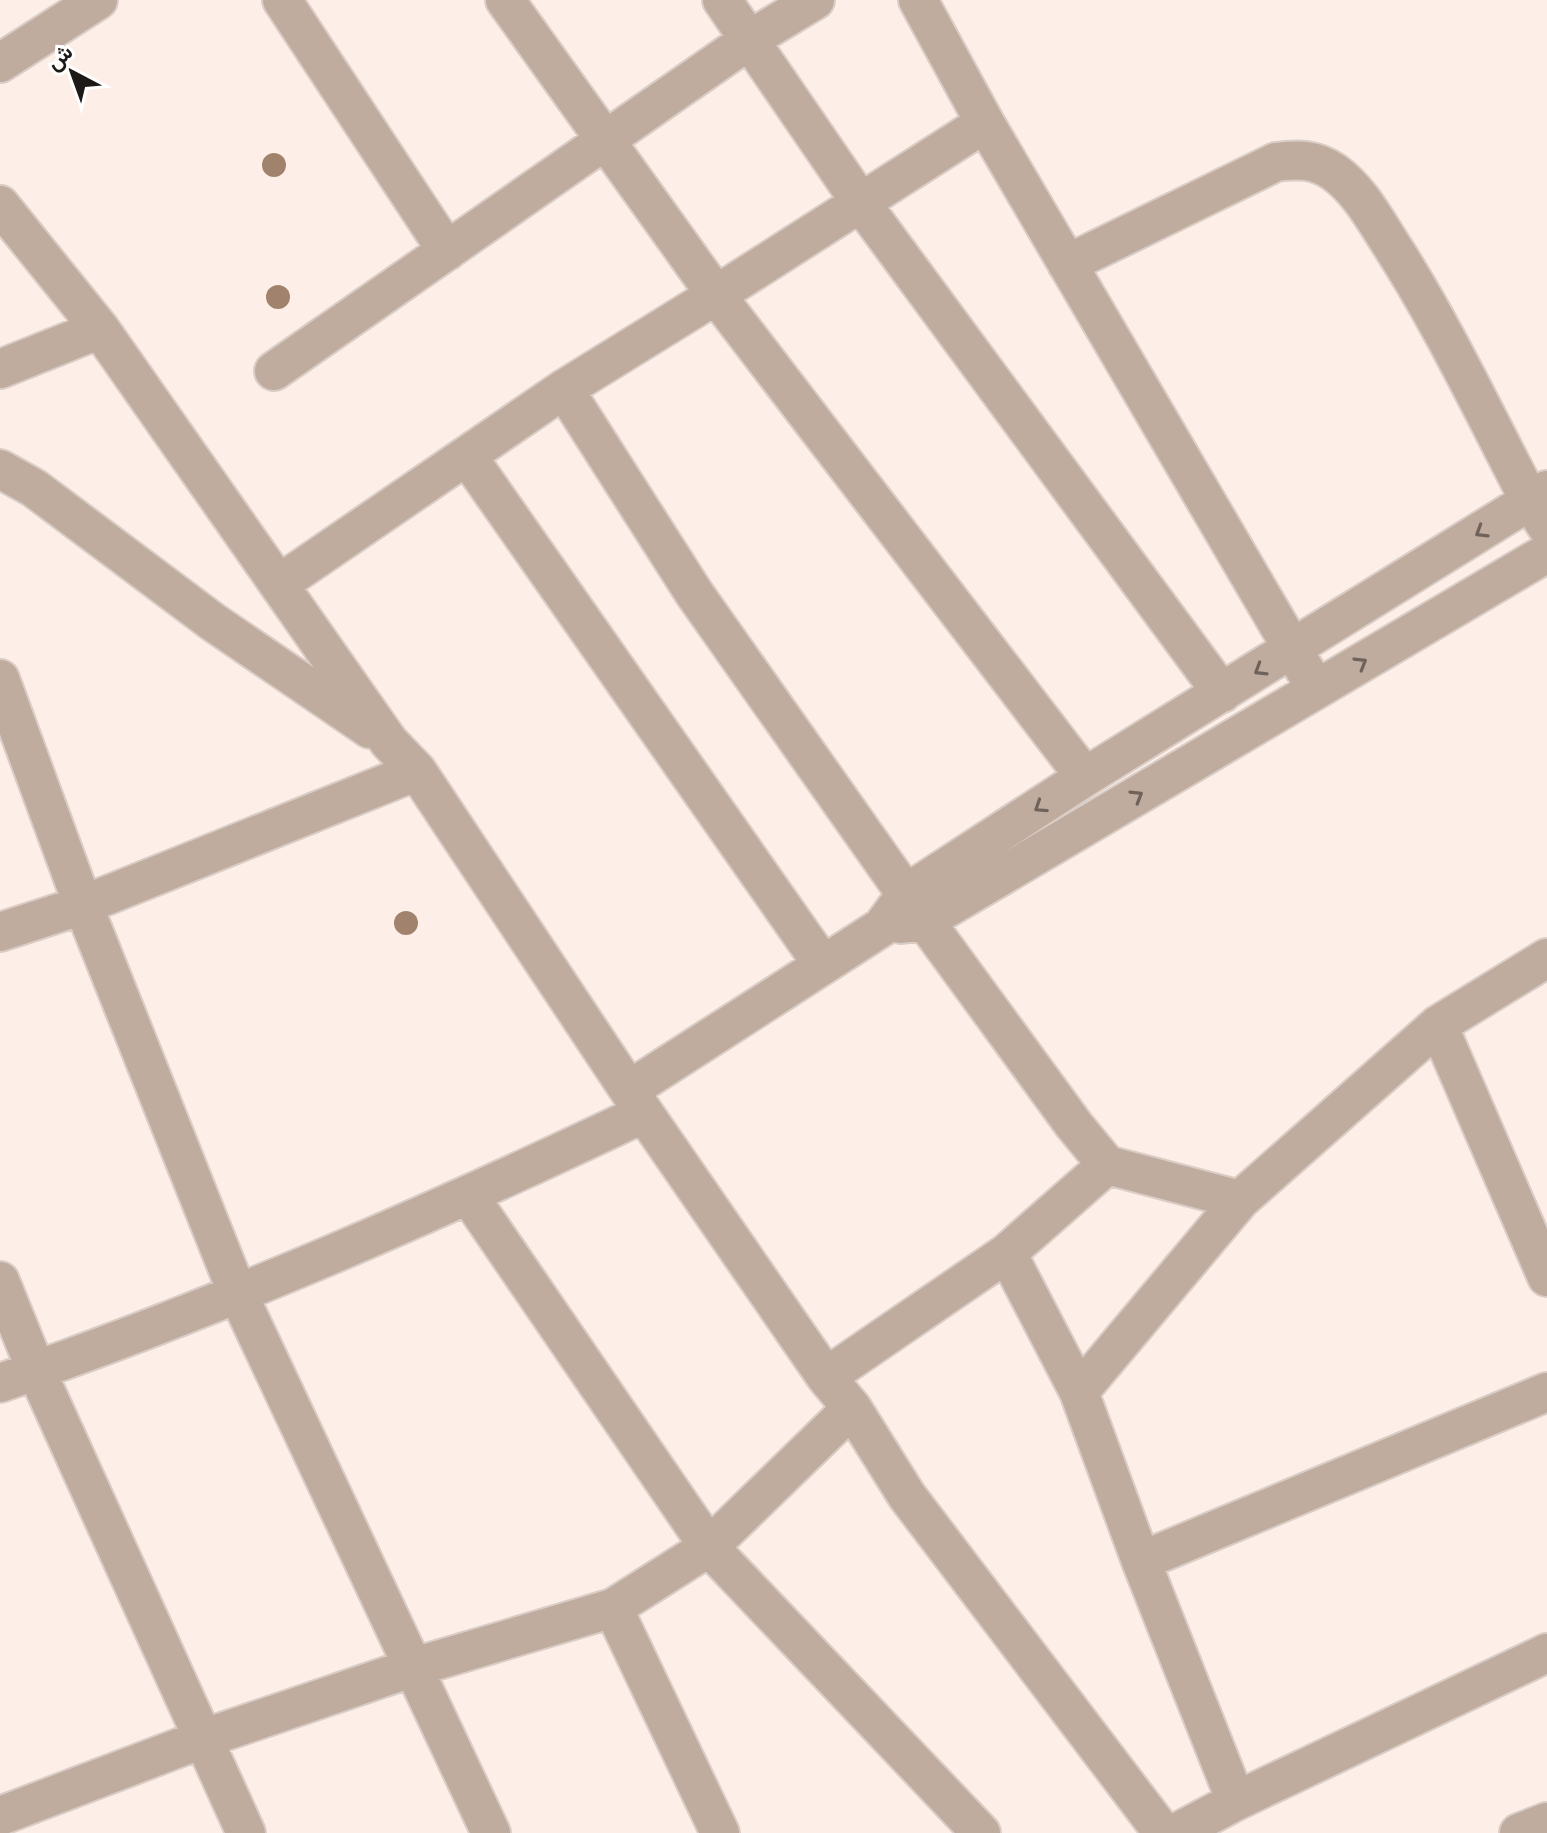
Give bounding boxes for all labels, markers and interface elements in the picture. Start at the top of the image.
north arrow [32,32,112,112]
text: ش [40,38,78,76]
one-way arrow [1475,522,1490,537]
one-way arrow [1352,657,1367,673]
one-way arrow [1254,660,1269,675]
one-way arrow [1128,790,1143,805]
one-way arrow [1034,797,1048,812]

